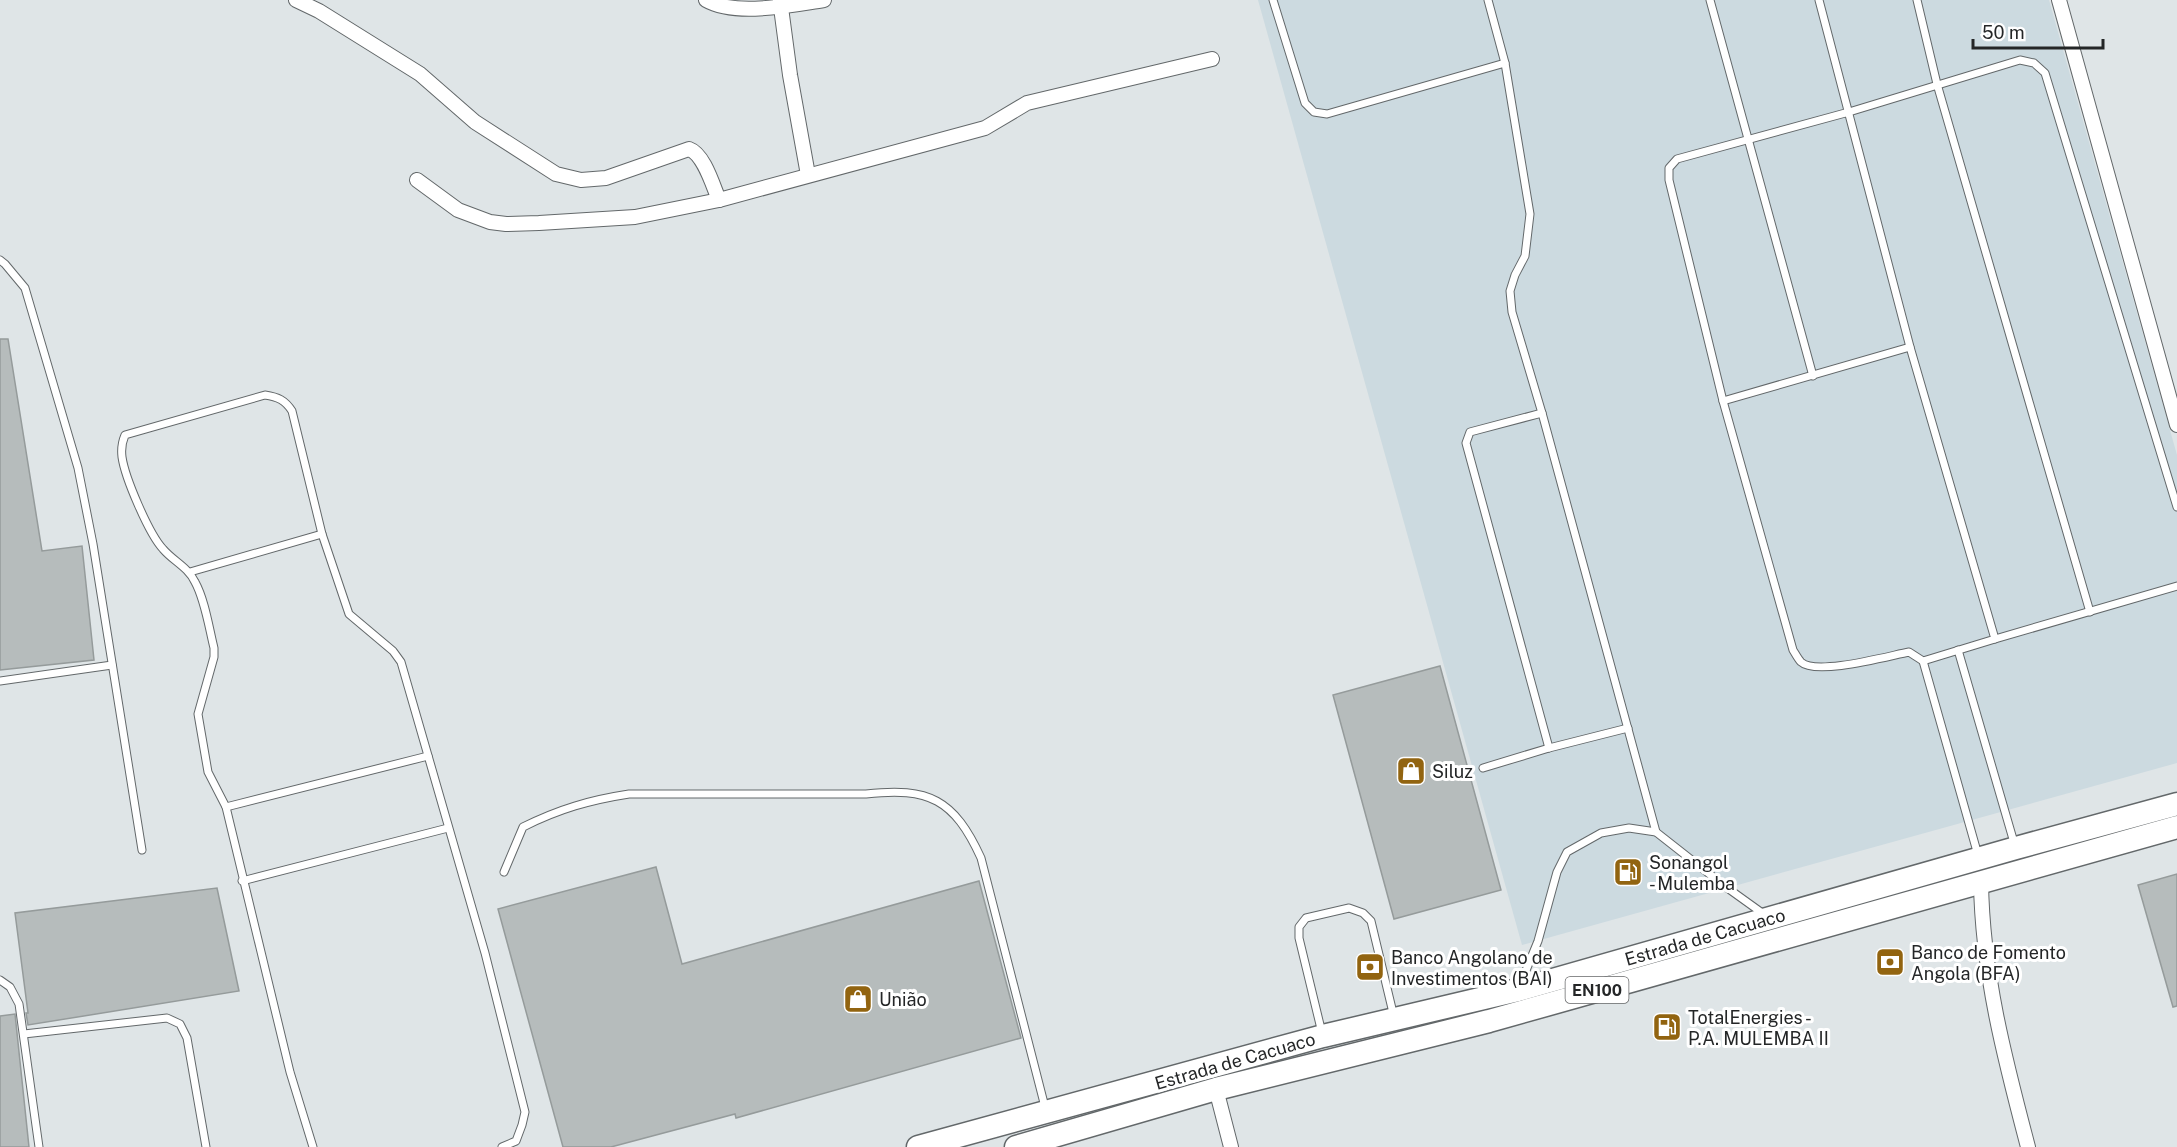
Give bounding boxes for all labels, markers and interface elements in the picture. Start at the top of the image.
scale bar [1973,12,2104,50]
text: 50 m [1982,22,2025,43]
shop icon: Siluz [1395,755,1427,787]
place label: Siluz [1432,761,1473,782]
place label: Sonangol - Mulemba [1649,852,1735,894]
fuel station icon: Sonangol - Mulemba [1612,856,1644,888]
street label: Estrada de Cacuaco [1622,904,1788,970]
place label: Banco de Fomento Angola (BFA) [1911,942,2066,984]
bank icon: Banco de Fomento Angola (BFA) [1874,946,1906,978]
place label: Banco Angolano de Investimentos (BAI) [1391,947,1553,989]
bank icon: Banco Angolano de Investimentos (BAI) [1354,951,1386,983]
road number: EN100 [1566,977,1628,1003]
shop icon: União [842,983,874,1015]
place label: União [879,989,927,1010]
place label: TotalEnergies - P.A. MULEMBA II [1688,1007,1829,1049]
fuel station icon: TotalEnergies - P.A. MULEMBA II [1651,1011,1683,1043]
street label: Estrada de Cacuaco [1152,1028,1318,1094]

